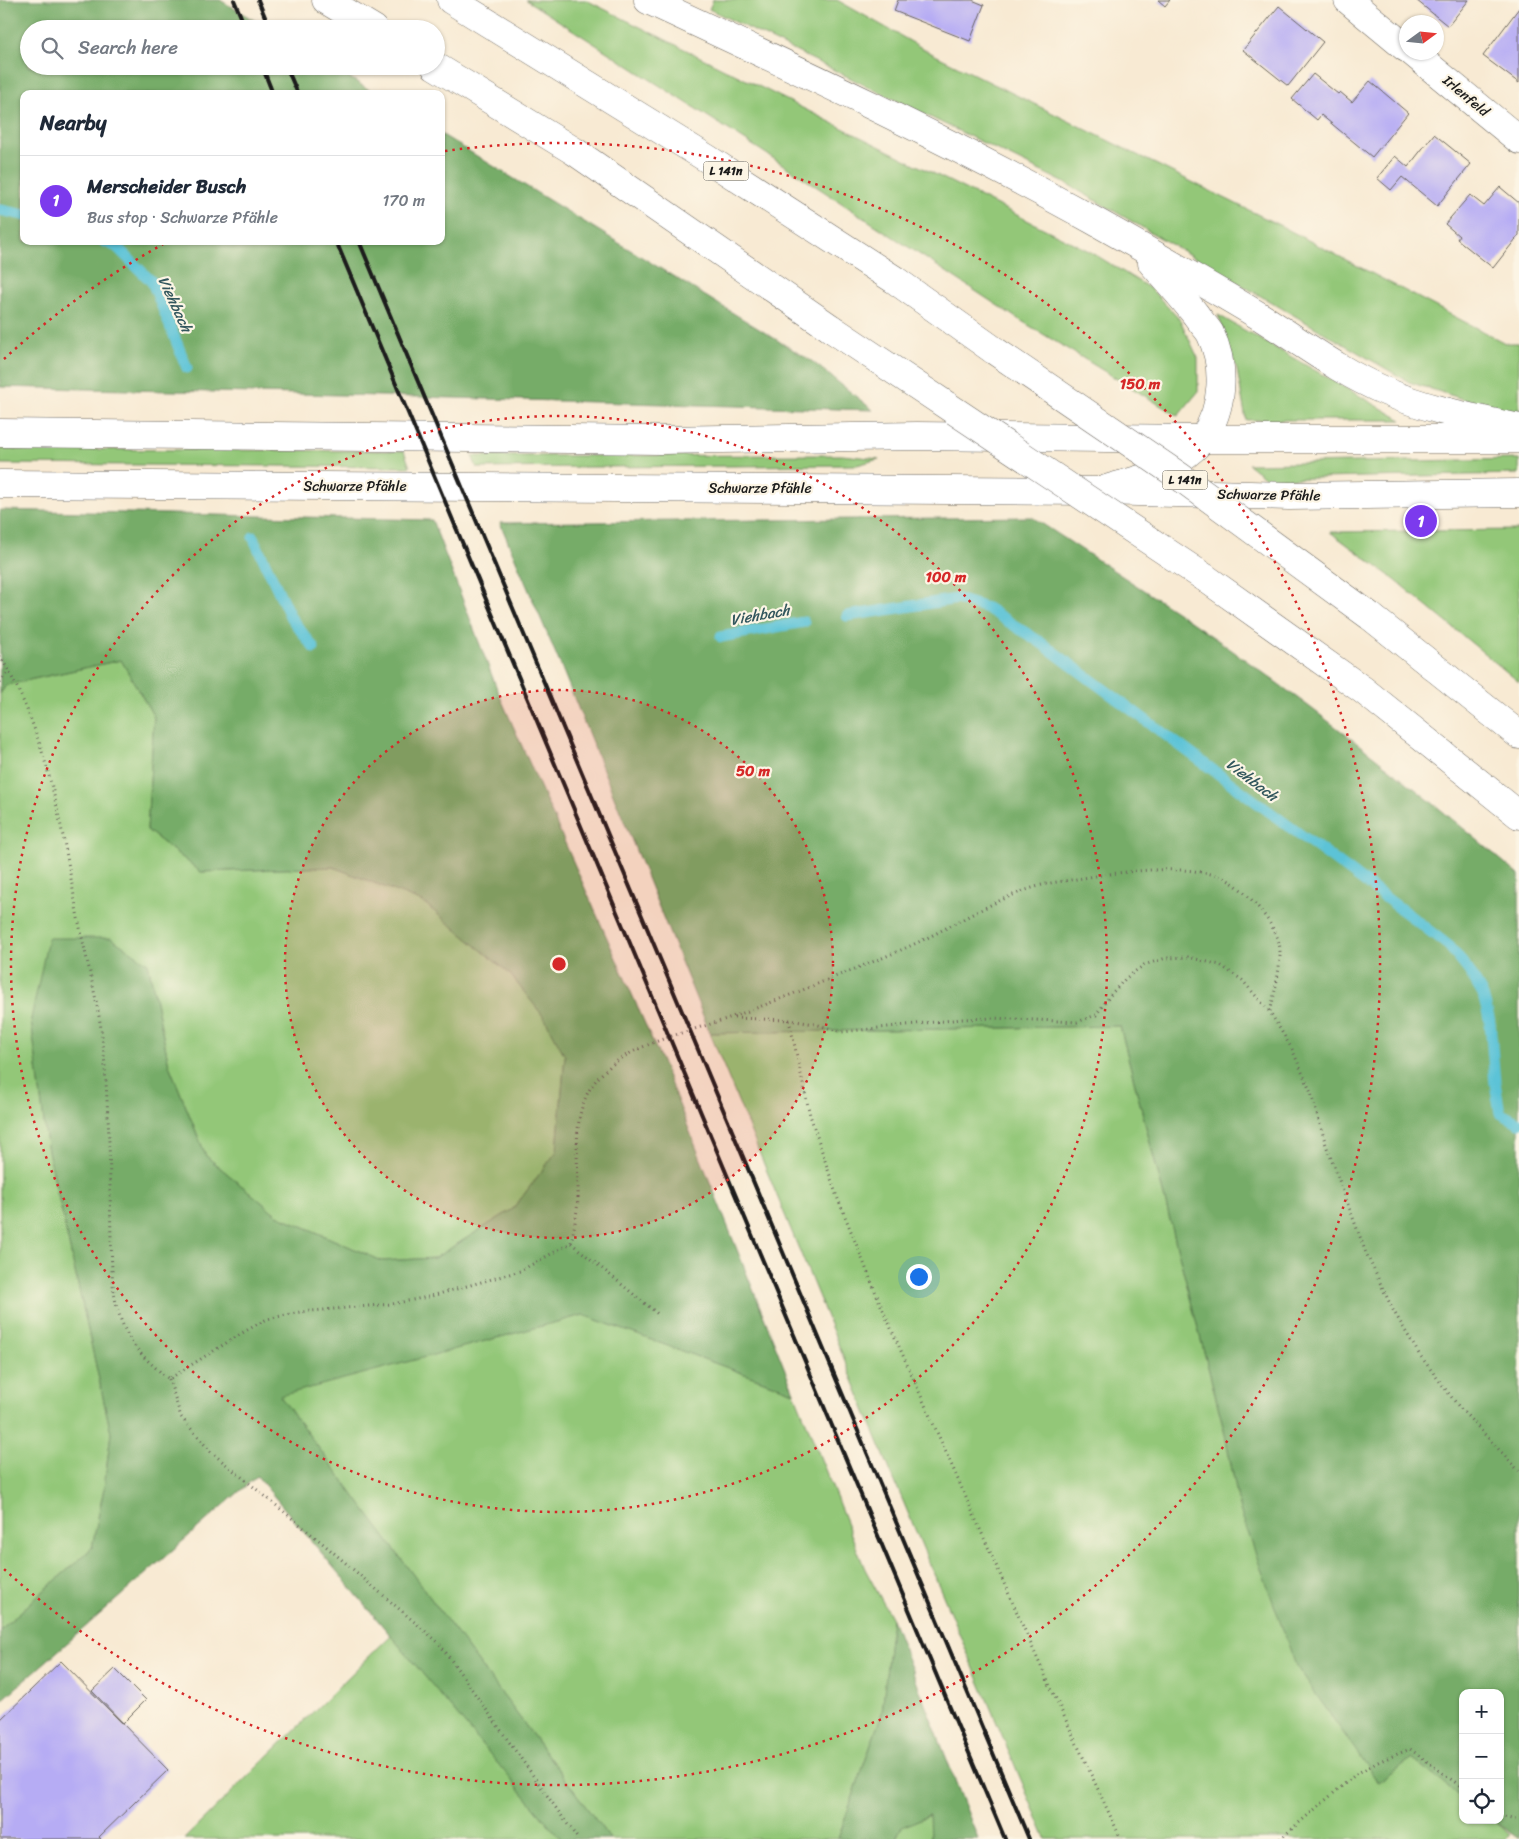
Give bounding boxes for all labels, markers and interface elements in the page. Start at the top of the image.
north arrow [1399,15,1444,60]
search box [20,20,445,75]
text: Search here [78,31,178,64]
icon: search [38,34,66,62]
street label: Irlenfeld [1436,68,1496,124]
text: Nearby [40,104,106,142]
road number: L 141n [704,162,748,180]
text: Merscheider Busch [87,170,246,203]
text: 1 [53,186,59,215]
text: 170 m [382,186,425,215]
text: Bus stop · Schwarze Pfähle [87,203,278,232]
water label: Viehbach [151,272,200,337]
text: 150 m [1120,371,1161,397]
road number: L 141n [1162,470,1208,490]
street label: Schwarze Pfähle [303,474,407,499]
street label: Schwarze Pfähle [708,476,812,501]
street label: Schwarze Pfähle [1217,482,1321,508]
pin: 1 [1405,502,1437,540]
text: 100 m [926,564,967,590]
water label: Viehbach [728,597,793,633]
water label: Viehbach [1220,752,1284,809]
text: 50 m [736,758,771,784]
centre of rings [550,955,568,973]
your location [906,1264,932,1290]
map controls [1459,1689,1504,1824]
button: + [1459,1689,1504,1734]
button: − [1459,1734,1504,1779]
button: locate [1459,1779,1504,1824]

